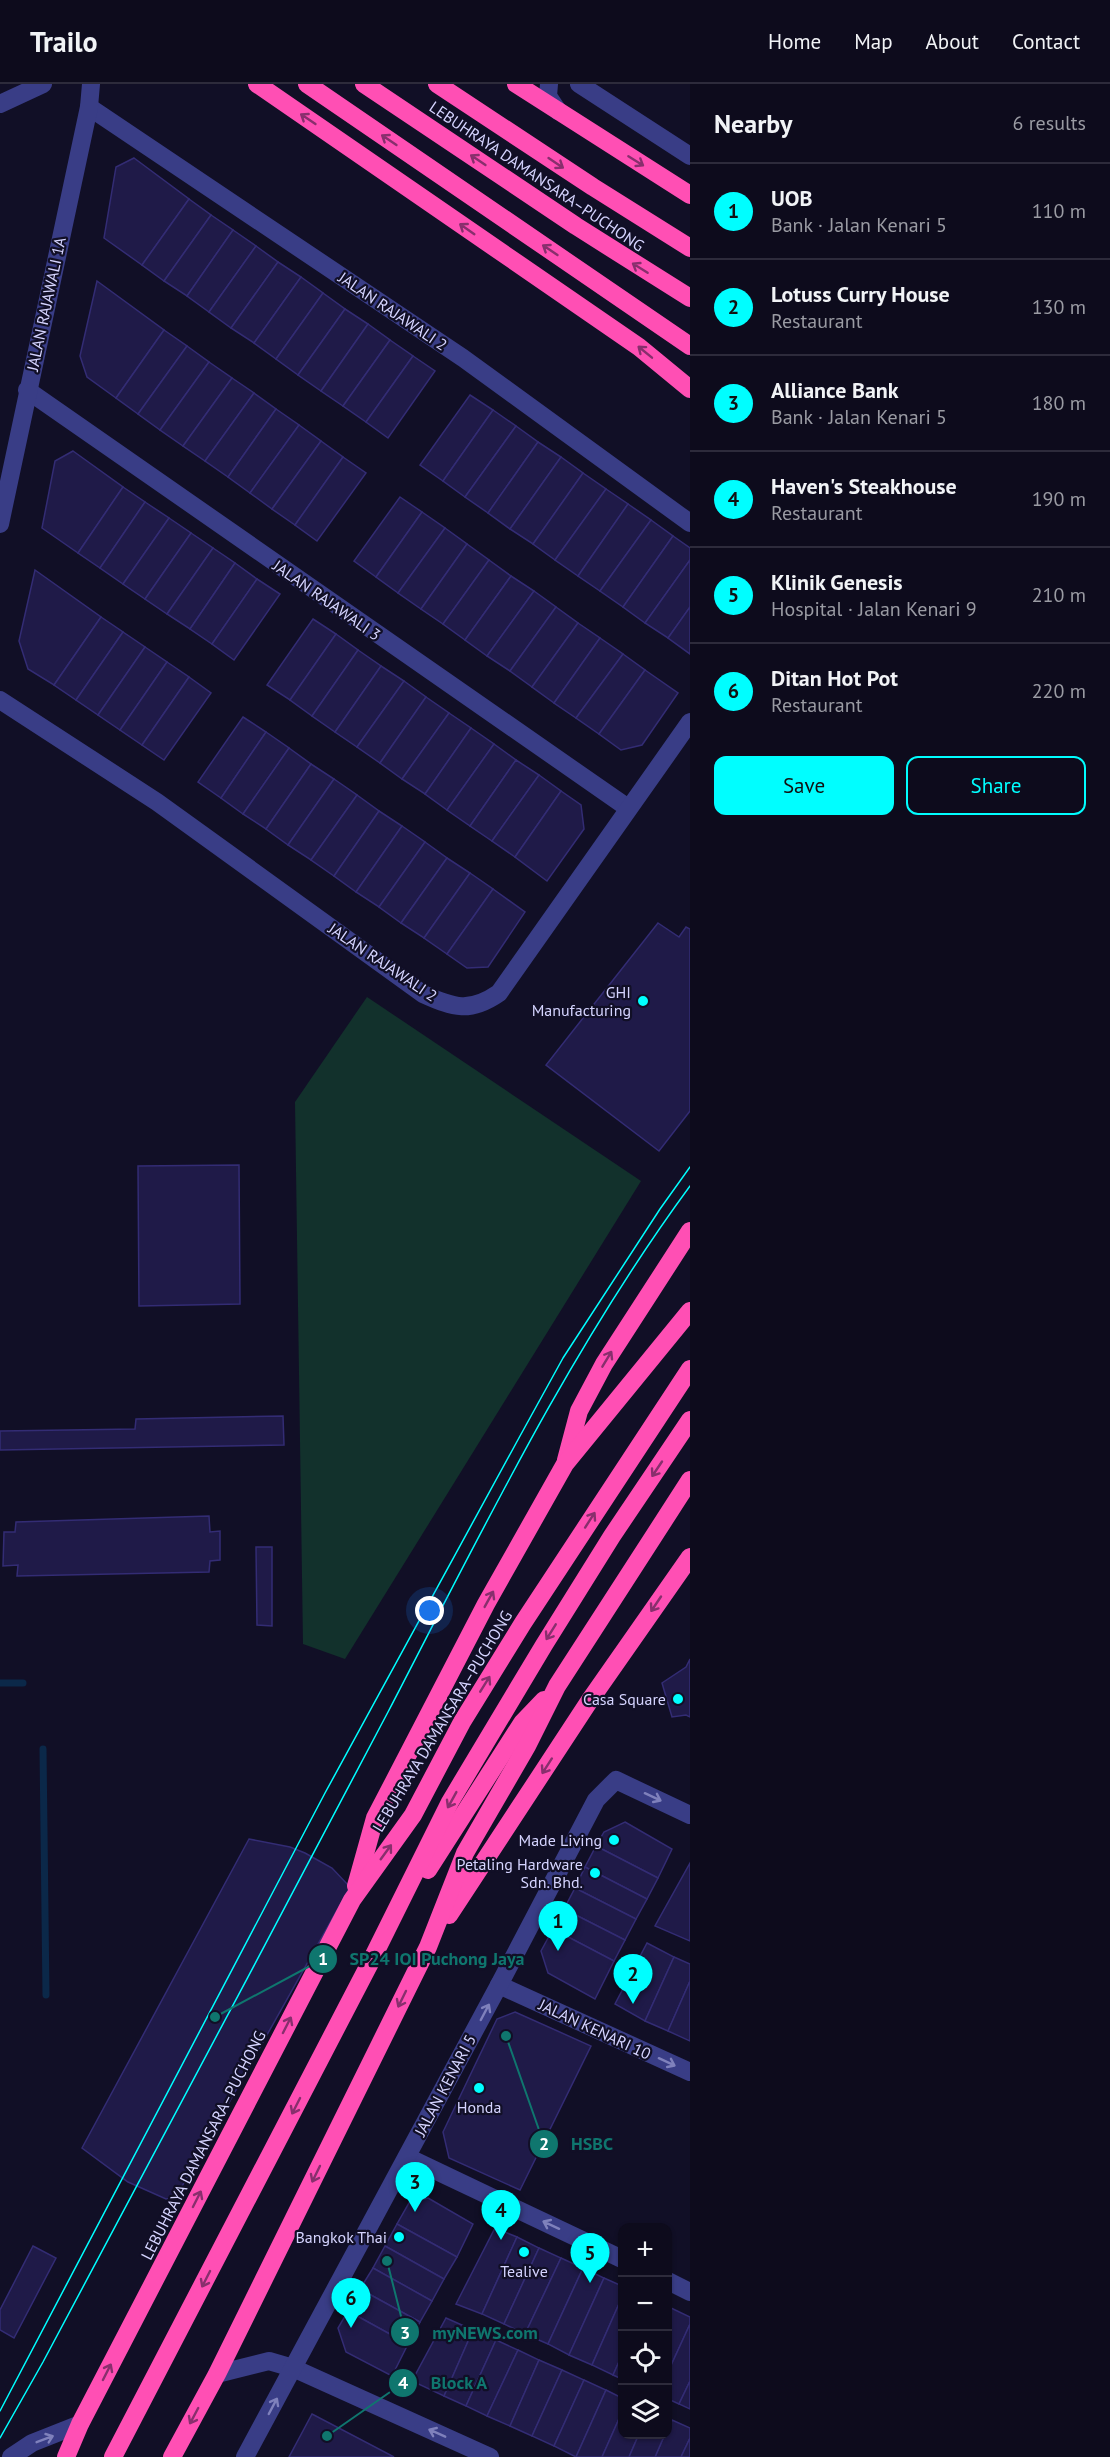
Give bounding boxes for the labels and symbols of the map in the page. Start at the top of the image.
street label: LEBUHRAYA DAMANSARA–PUCHONG [426,96,648,256]
one-way arrow [300,113,317,125]
one-way arrow [381,134,397,146]
one-way arrow [470,154,486,166]
one-way arrow [627,155,644,168]
one-way arrow [547,157,563,169]
one-way arrow [460,223,476,235]
street label: JALAN RAJAWALI 1A [22,235,70,374]
one-way arrow [542,243,559,256]
one-way arrow [632,261,649,273]
street label: JALAN RAJAWALI 2 [334,267,451,355]
one-way arrow [638,345,653,359]
street label: JALAN RAJAWALI 3 [268,555,385,645]
street label: JALAN RAJAWALI 2 [324,918,441,1006]
place label: GHI Manufacturing [532,982,631,1020]
marker: GHI Manufacturing [636,994,650,1008]
one-way arrow [601,1351,613,1368]
one-way arrow [651,1460,664,1477]
one-way arrow [584,1512,596,1529]
one-way arrow [483,1591,495,1608]
one-way arrow [650,1595,662,1612]
your location [415,1596,444,1625]
street label: LEBUHRAYA DAMANSARA–PUCHONG [368,1607,516,1835]
one-way arrow [545,1624,558,1641]
one-way arrow [479,1676,492,1693]
place label: Casa Square [583,1689,666,1709]
marker: Casa Square [671,1692,685,1706]
one-way arrow [541,1757,553,1773]
one-way arrow [446,1791,458,1808]
one-way arrow [643,1792,661,1804]
place label: Made Living [518,1830,602,1850]
marker: Made Living [607,1833,621,1847]
one-way arrow [380,1845,392,1861]
place label: Petaling Hardware Sdn. Bhd. [457,1854,583,1892]
marker: Petaling Hardware Sdn. Bhd. [588,1866,602,1880]
pin: 1 [538,1902,578,1951]
callout: SP24 IOI Puchong Jaya [308,1941,537,1977]
text: 1 [318,1947,328,1970]
text: SP24 IOI Puchong Jaya [350,1947,525,1970]
pin: 2 [614,1954,652,2004]
one-way arrow [396,1990,407,2008]
street label: JALAN KENARI 10 [535,1994,654,2064]
one-way arrow [479,2004,491,2021]
one-way arrow [282,2017,293,2035]
street label: LEBUHRAYA DAMANSARA–PUCHONG [136,2027,270,2263]
street label: JALAN KENARI 5 [409,2031,480,2140]
one-way arrow [658,2056,676,2068]
marker: Honda [472,2081,486,2095]
one-way arrow [289,2097,301,2115]
place label: Honda [457,2097,501,2117]
callout: HSBC [529,2126,625,2162]
text: 2 [539,2132,549,2155]
text: HSBC [571,2132,613,2155]
pin: 3 [396,2162,434,2212]
one-way arrow [309,2165,321,2183]
one-way arrow [192,2190,203,2208]
pin: 4 [482,2190,520,2240]
one-way arrow [542,2219,560,2231]
place label: Bangkok Thai [296,2227,387,2247]
marker: Bangkok Thai [392,2230,406,2244]
pin: 5 [570,2234,610,2283]
marker: Tealive [517,2245,531,2259]
place label: Tealive [500,2261,548,2281]
one-way arrow [200,2270,212,2287]
pin: 6 [332,2278,370,2328]
callout: myNEWS.com [390,2314,550,2350]
text: 3 [400,2321,410,2344]
text: myNEWS.com [432,2321,538,2344]
one-way arrow [102,2363,113,2381]
callout: Block A [388,2365,500,2401]
text: 4 [398,2371,408,2394]
text: Block A [431,2371,487,2394]
one-way arrow [268,2397,279,2415]
one-way arrow [188,2406,199,2424]
one-way arrow [428,2427,447,2438]
one-way arrow [35,2433,53,2444]

